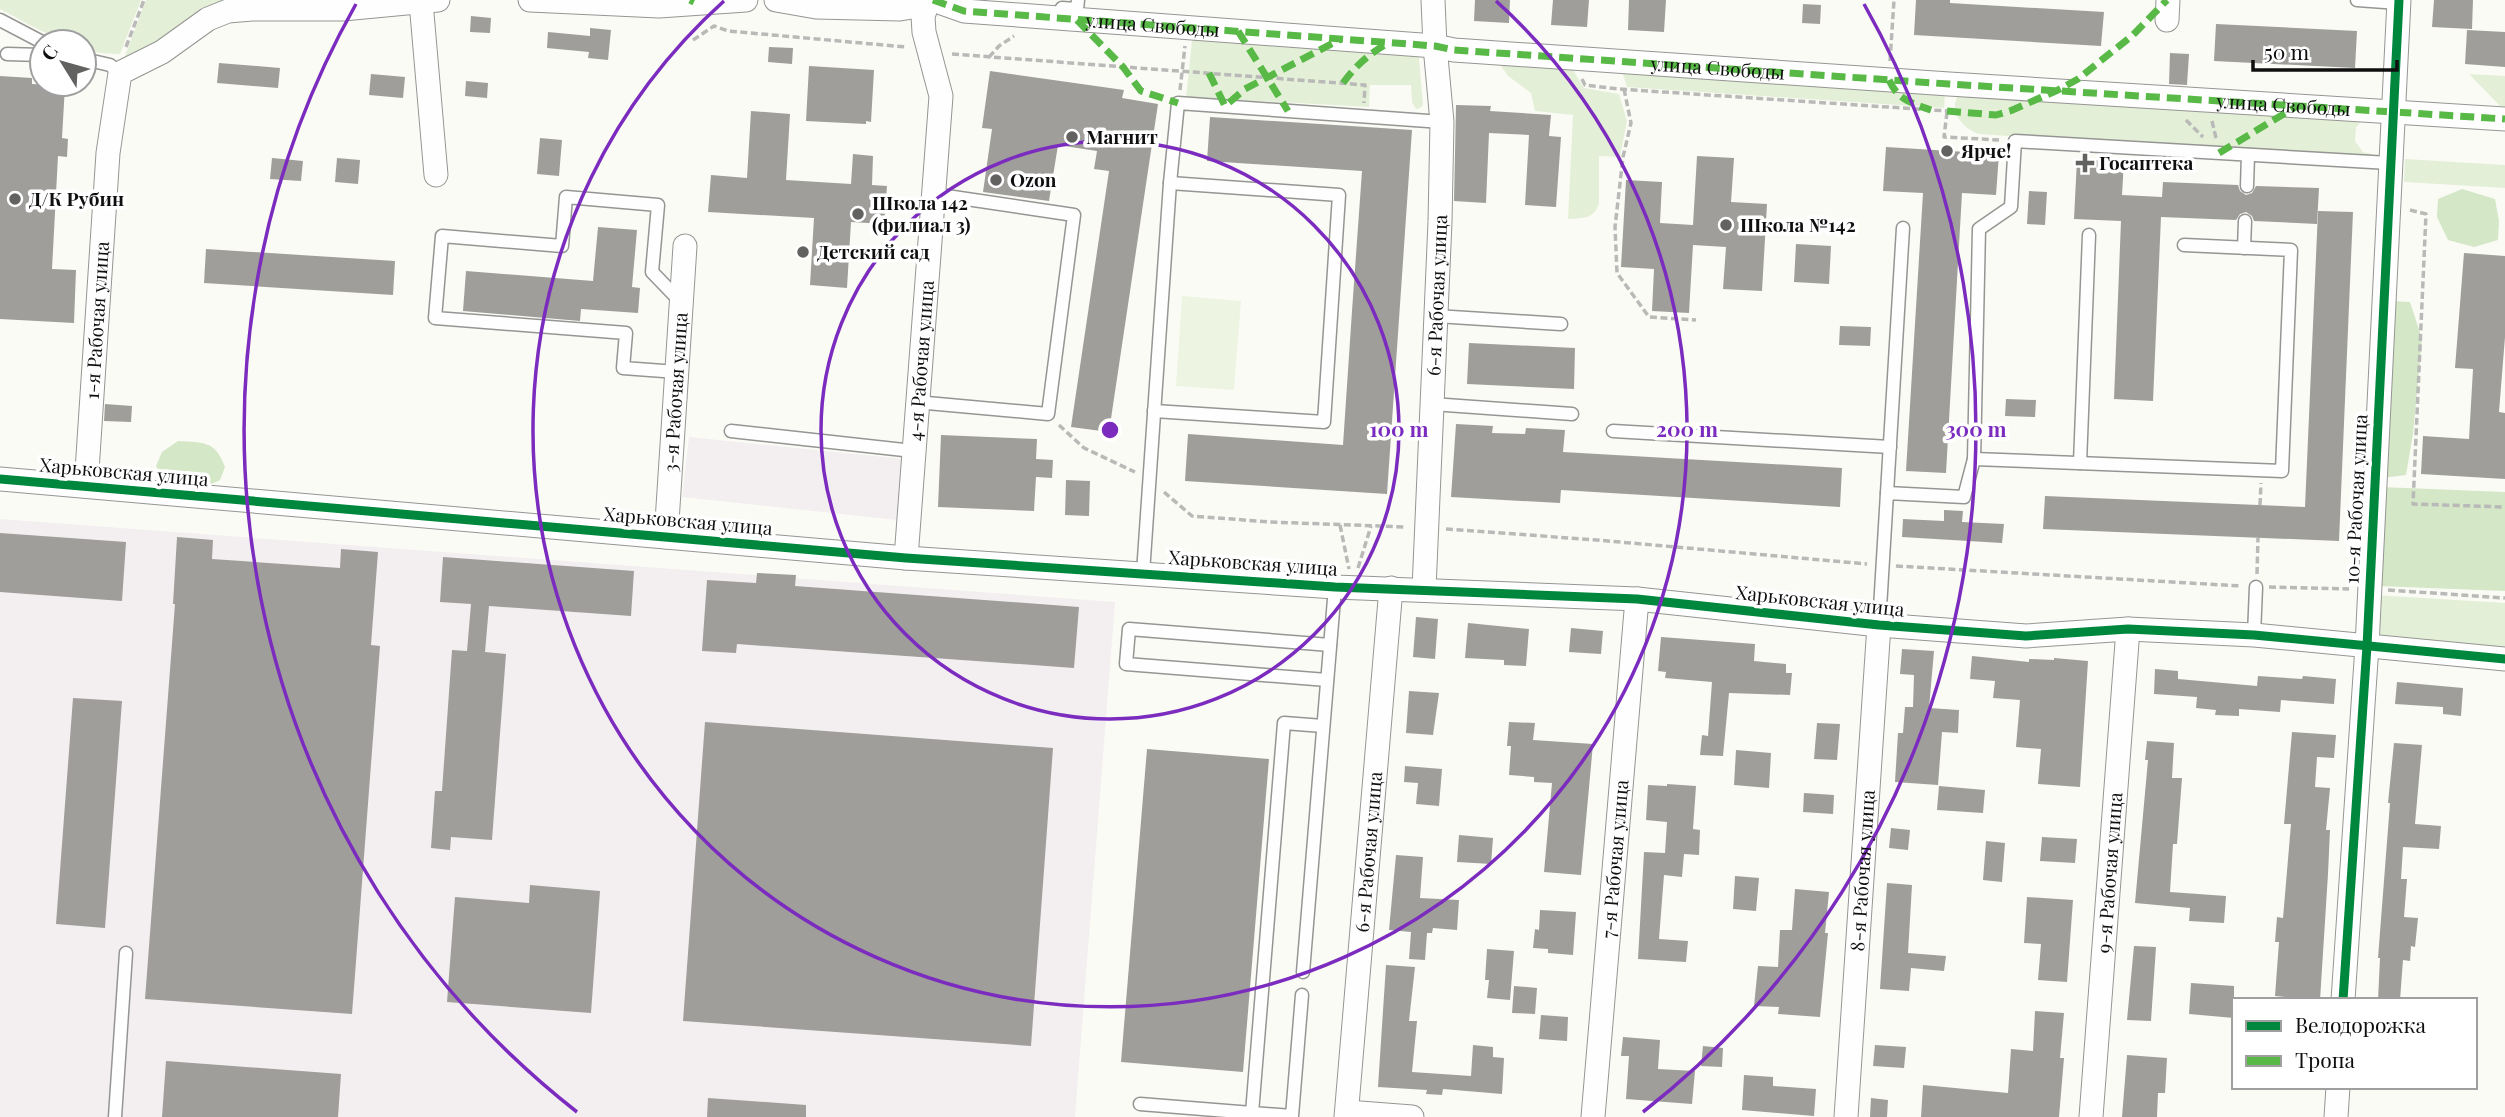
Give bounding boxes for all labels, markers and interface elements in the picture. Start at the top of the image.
street label: улица Свободы [1084,6,1221,42]
north arrow [28,28,98,98]
scale bar [2253,28,2396,72]
text: 50 m [2264,37,2310,65]
text: С [34,39,63,65]
street label: улица Свободы [1649,49,1786,85]
street label: улица Свободы [2215,87,2351,121]
place label: Магнит [1086,123,1158,149]
marker: Магнит [1064,129,1080,145]
place label: Ярче! [1960,137,2011,163]
marker: Ярче! [1939,143,1955,159]
place label: Госаптека [2099,149,2193,175]
marker: Госаптека [2077,155,2093,171]
place label: Ozon [1010,166,1057,192]
marker: Ozon [988,172,1004,188]
place label: Д/К Рубин [29,185,124,211]
place label: Школа 142 (филиал 3) [872,189,970,237]
marker: Д/К Рубин [7,191,23,207]
marker: Школа 142 (филиал 3) [850,206,866,222]
place label: Школа №142 [1740,211,1856,237]
street label: 6-я Рабочая улица [1419,214,1452,376]
marker: Школа №142 [1718,217,1734,233]
place label: Детский сад [817,238,930,264]
street label: 1-я Рабочая улица [78,240,114,400]
marker: Детский сад [795,244,811,260]
street label: 4-я Рабочая улица [901,279,939,442]
street label: 3-я Рабочая улица [656,311,693,473]
street label: 10-я Рабочая улица [2338,413,2372,585]
text: 100 m [1369,414,1429,442]
text: 200 m [1656,414,1718,442]
text: 300 m [1945,414,2007,442]
centre of rings [1098,418,1122,442]
street label: Харьковская улица [38,451,210,491]
street label: Харьковская улица [602,500,774,540]
street label: Харьковская улица [1168,543,1339,581]
street label: Харьковская улица [1734,578,1906,622]
street label: 6-я Рабочая улица [1348,770,1387,933]
street label: 7-я Рабочая улица [1594,778,1634,939]
street label: 8-я Рабочая улица [1843,788,1880,952]
street label: 9-я Рабочая улица [2089,791,2128,954]
legend [2232,998,2477,1089]
text: Велодорожка [2295,1010,2426,1038]
text: Тропа [2295,1045,2356,1073]

